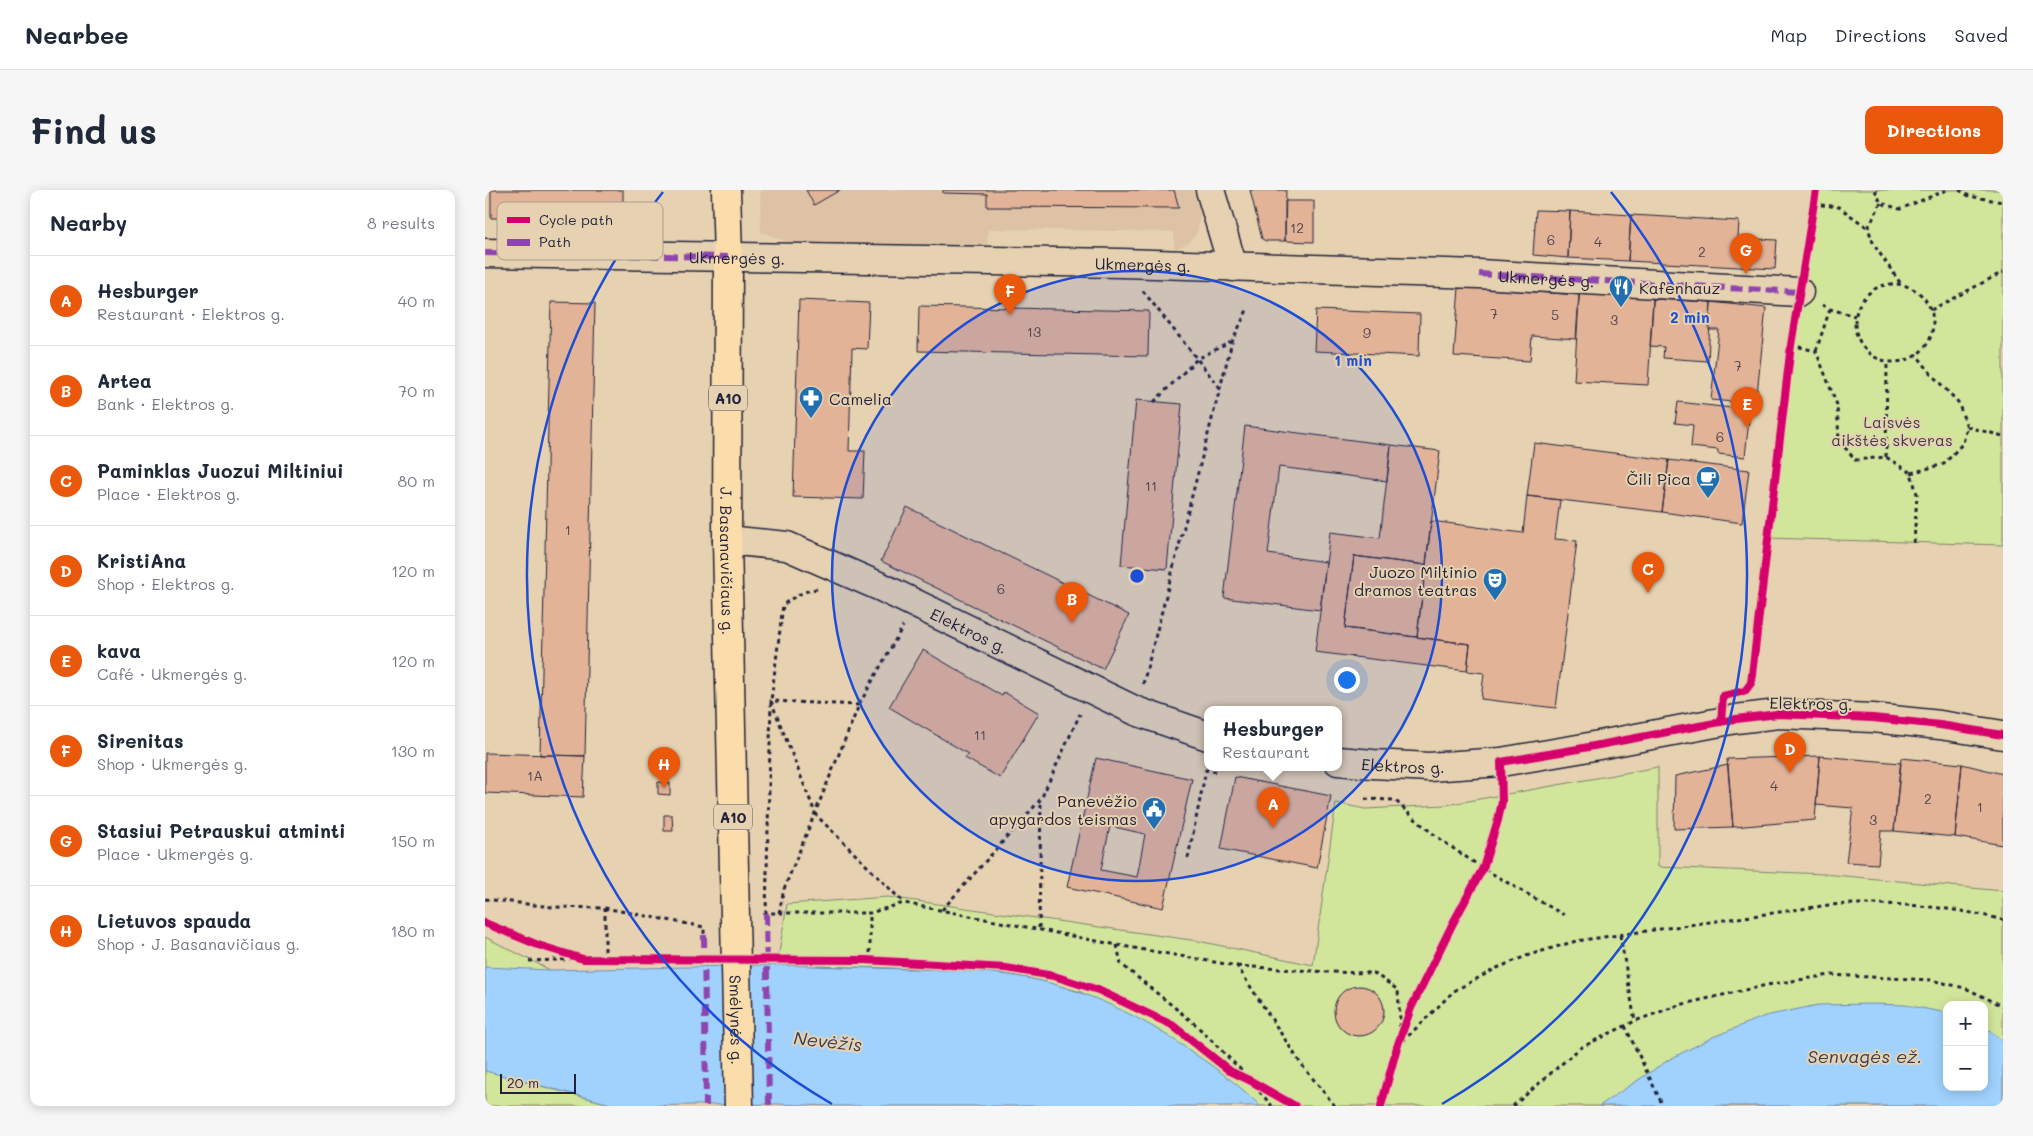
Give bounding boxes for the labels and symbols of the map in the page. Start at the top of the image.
legend [497,202,663,260]
text: Cycle path [539,210,613,229]
house number: 12 [1290,218,1304,237]
house number: 6 [1547,230,1555,249]
text: Path [539,232,570,251]
house number: 4 [1594,232,1603,251]
pin: G [1730,233,1762,274]
house number: 2 [1698,242,1706,261]
street label: Ukmergės g. [689,246,785,268]
street label: Ukmergės g. [1095,252,1191,276]
street label: Ukmergės g. [1498,265,1595,291]
pin: F [994,274,1026,315]
restaurant icon: Kafenhauz [1608,274,1634,308]
place label: Kafenhauz [1639,277,1720,298]
house number: 7 [1490,304,1498,323]
house number: 5 [1551,305,1559,324]
text: 2 min [1670,307,1710,327]
house number: 3 [1610,310,1618,329]
house number: 13 [1027,322,1041,341]
house number: 9 [1363,323,1371,342]
text: 1 min [1334,350,1372,370]
house number: 7 [1734,356,1742,375]
pharmacy icon: Camelia [798,385,824,419]
road number: A10 [709,386,747,410]
pin: E [1731,387,1763,428]
place label: Camelia [829,388,892,409]
park label: Laisvės aikštės skveras [1831,411,1953,450]
house number: 6 [1716,427,1724,446]
cafe icon: Čili Pica [1695,465,1721,499]
place label: Čili Pica [1627,468,1691,489]
house number: 11 [1145,476,1157,495]
street label: J. Basanavičiaus g. [716,487,740,635]
house number: 1 [565,520,571,539]
pin: C [1632,552,1664,593]
place label: Juozo Miltinio dramos teatras [1354,561,1477,600]
centre of rings [1128,567,1146,585]
theatre icon: Juozo Miltinio dramos teatras [1482,567,1508,601]
house number: 6 [997,579,1005,598]
pin: B [1056,582,1088,623]
street label: Elektros g. [927,602,1011,658]
your location [1334,667,1360,693]
street label: Elektros g. [1769,692,1853,714]
house number: 11 [974,725,986,744]
pin: D [1774,732,1806,773]
pin: H [648,747,680,788]
street label: Elektros g. [1360,753,1445,778]
house number: 1A [527,766,543,785]
house number: 4 [1770,776,1779,795]
pin: A [1257,787,1289,828]
house number: 2 [1924,789,1932,808]
place label: Panevėžio apygardos teismas [989,790,1137,829]
public building icon: Panevėžio apygardos teismas [1141,796,1167,830]
house number: 1 [1977,797,1983,816]
road number: A10 [714,804,752,830]
house number: 3 [1869,810,1877,829]
street label: Smėlynės g. [726,975,749,1065]
water label: Nevėžis [793,1025,863,1057]
water label: Senvagės ež. [1808,1044,1922,1068]
scale bar [500,1071,576,1094]

